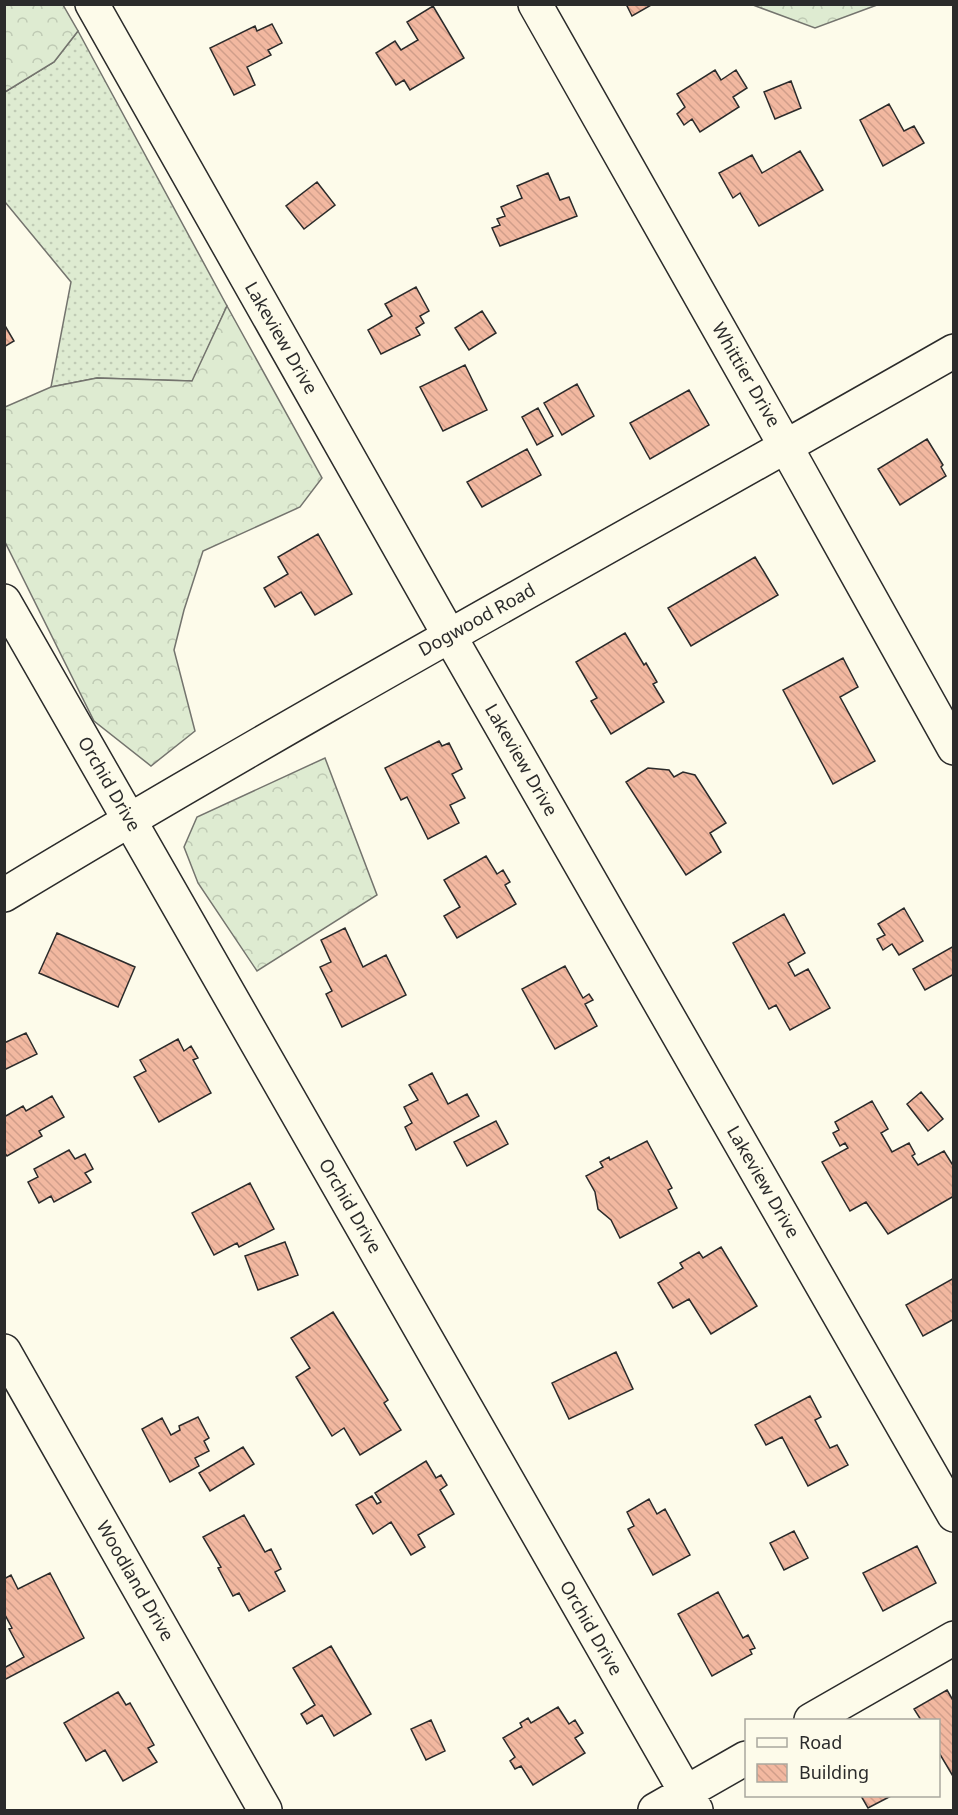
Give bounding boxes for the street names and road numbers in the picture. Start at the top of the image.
street label: Lakeview Drive [240,277,324,398]
street label: Whittier Drive [707,318,786,431]
street label: Dogwood Road [414,577,539,661]
street label: Lakeview Drive [480,699,564,820]
street label: Orchid Drive [73,732,147,835]
street label: Lakeview Drive [722,1121,806,1242]
street label: Orchid Drive [314,1154,388,1257]
street label: Woodland Drive [92,1516,180,1645]
street label: Orchid Drive [555,1576,629,1679]

